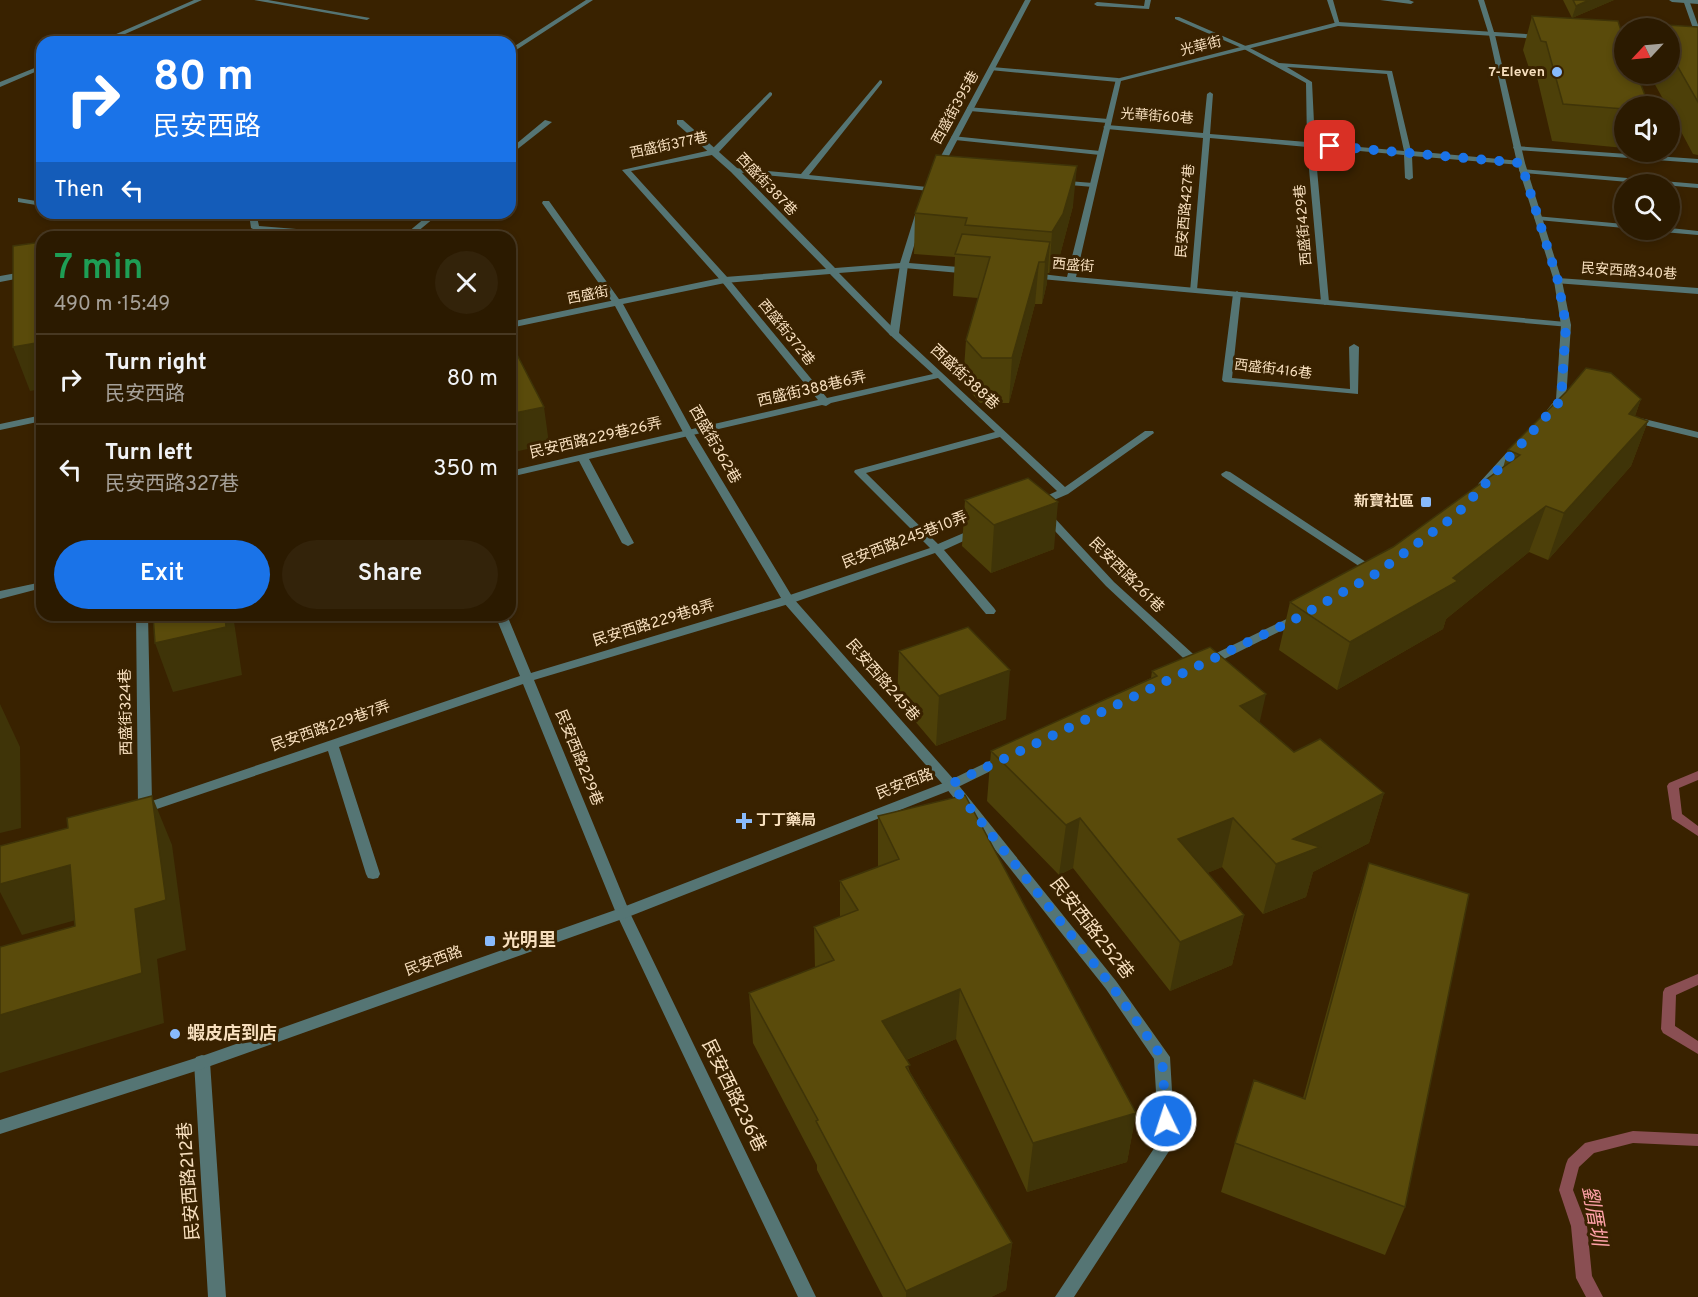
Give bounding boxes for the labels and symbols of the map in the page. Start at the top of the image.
north arrow [1614,18,1680,84]
street label: 光華街 [1179,34,1223,60]
place label: 7-Eleven [1488,64,1545,81]
marker: 7-Eleven [1550,65,1564,79]
street label: 西盛街395巷 [928,68,983,148]
street label: 光華街60巷 [1120,106,1194,128]
pin [1304,120,1355,171]
street label: 西盛街377巷 [628,128,710,163]
street label: 西盛街387巷 [732,150,801,220]
street label: 民安西路427巷 [1173,163,1199,259]
street label: 西盛街429巷 [1291,184,1316,266]
street label: 西盛街 [1051,255,1095,276]
street label: 民安西路340巷 [1580,260,1678,284]
street label: 西盛街 [566,283,610,308]
street label: 西盛街372巷 [754,296,819,369]
street label: 西盛街388巷 [926,341,1003,415]
street label: 西盛街416巷 [1233,356,1313,383]
street label: 西盛街388巷6弄 [755,367,868,412]
street label: 西盛街362巷 [684,402,745,487]
street label: 民安西路229巷26弄 [528,415,664,463]
place label: 新寶社區 [1354,492,1414,512]
marker: 新寶社區 [1419,495,1433,509]
street label: 民安西路245巷10弄 [840,508,970,574]
street label: 民安西路261巷 [1084,534,1168,618]
street label: 民安西路229巷8弄 [591,596,717,652]
street label: 民安西路245巷 [841,636,923,726]
street label: 西盛街324巷 [116,668,137,756]
street label: 民安西路229巷7弄 [269,698,393,756]
street label: 民安西路229巷 [550,707,606,809]
street label: 民安西路 [874,765,936,805]
place label: 丁丁藥局 [756,812,816,831]
marker: 丁丁藥局 [737,814,751,828]
street label: 民安西路252巷 [1044,873,1138,985]
place label: 光明里 [502,930,556,953]
marker: 光明里 [483,934,497,948]
street label: 民安西路 [403,943,465,981]
place label: 蝦皮店到店 [187,1023,277,1046]
marker: 蝦皮店到店 [168,1027,182,1041]
street label: 民安西路236巷 [696,1036,770,1156]
position arrow [1134,1089,1198,1153]
street label: 民安西路212巷 [174,1121,206,1241]
water label: 劉厝圳 [1575,1184,1612,1251]

